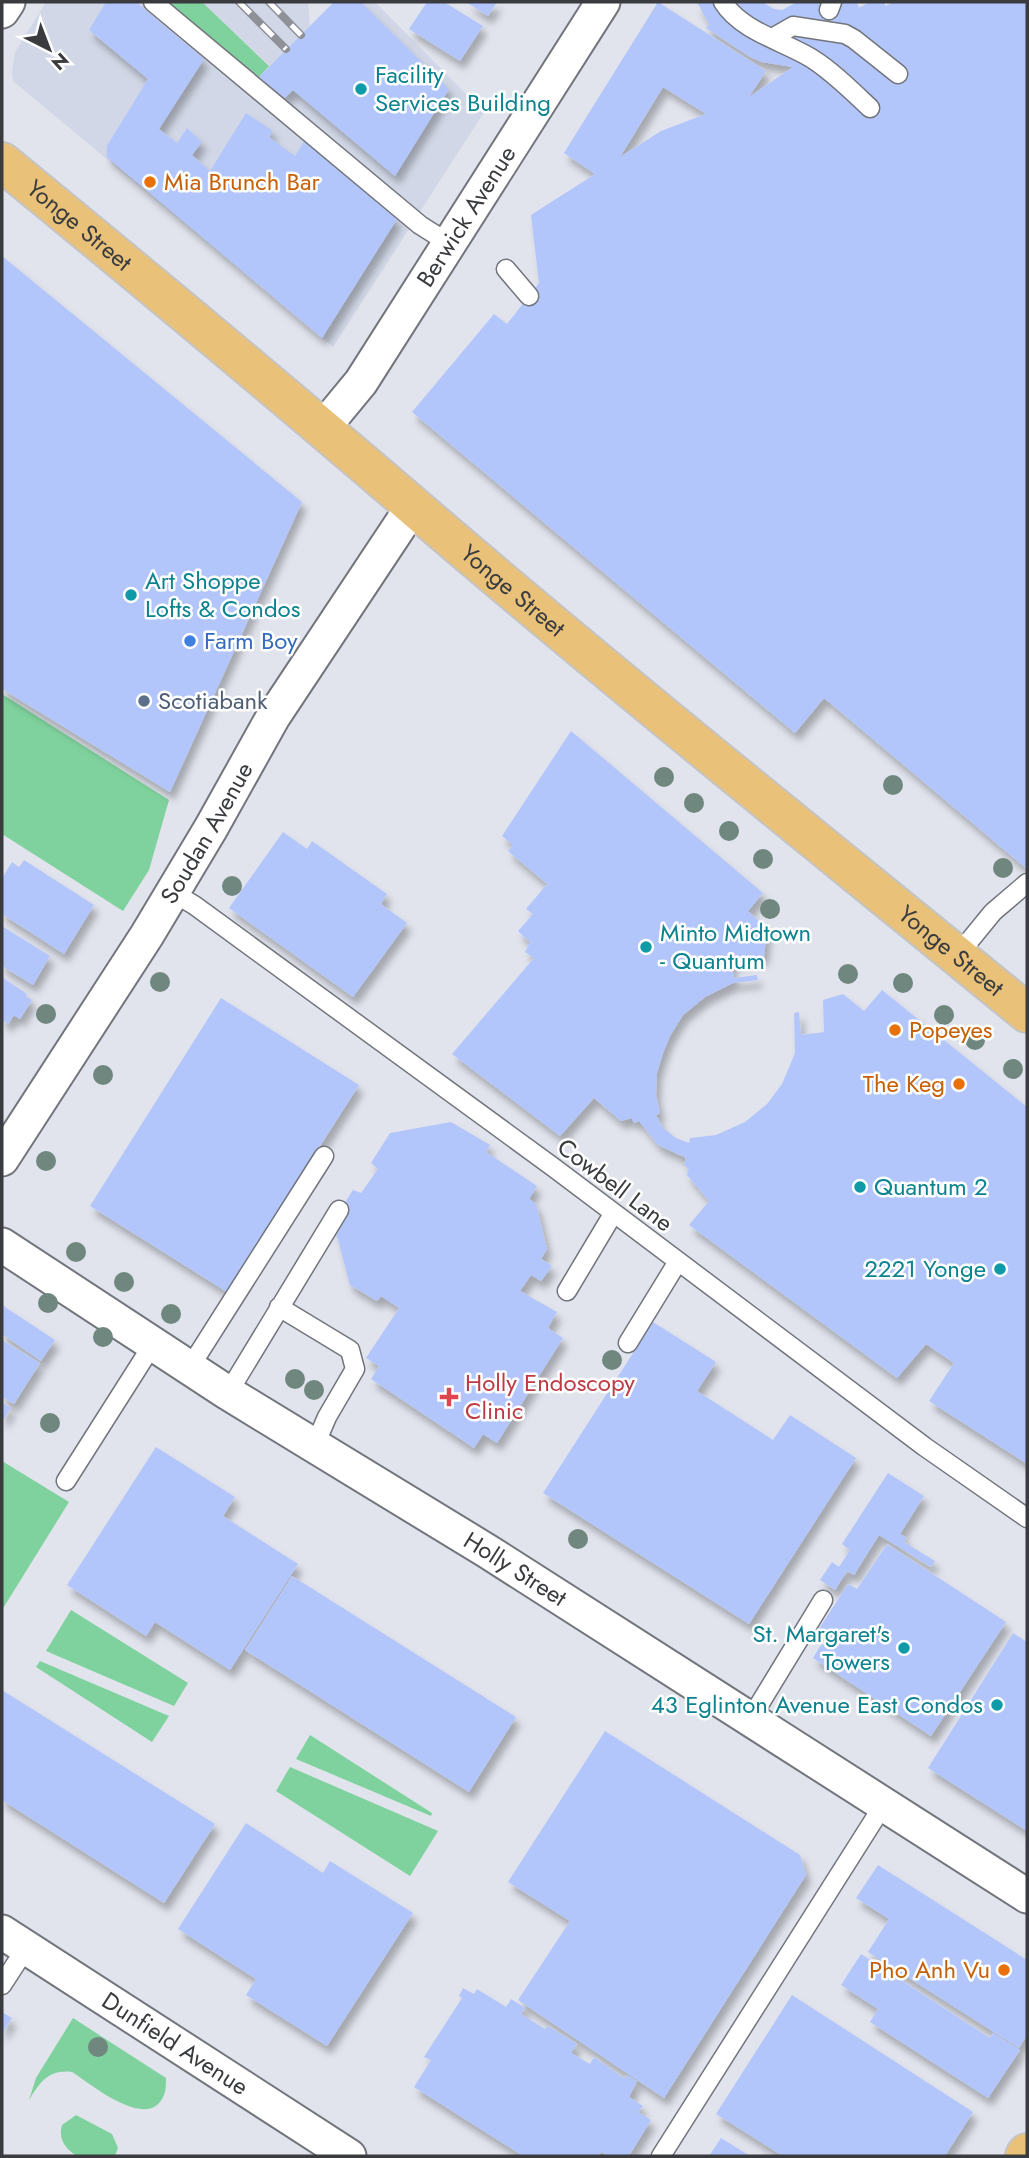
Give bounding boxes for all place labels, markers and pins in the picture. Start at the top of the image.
place label: Facility Services Building [375,57,551,120]
marker: Facility Services Building [353,81,369,97]
place label: Mia Brunch Bar [164,164,320,199]
marker: Mia Brunch Bar [142,174,158,190]
place label: Art Shoppe Lofts & Condos [145,563,300,626]
marker: Art Shoppe Lofts & Condos [123,587,139,603]
place label: Farm Boy [204,623,298,658]
marker: Farm Boy [182,633,198,649]
place label: Scotiabank [158,683,268,718]
marker: Scotiabank [136,693,152,709]
place label: Minto Midtown - Quantum [660,915,811,978]
marker: Minto Midtown - Quantum [638,939,654,955]
place label: Popeyes [909,1012,992,1047]
marker: Popeyes [887,1022,903,1038]
place label: The Keg [863,1066,945,1101]
marker: The Keg [951,1076,967,1092]
place label: Quantum 2 [874,1169,988,1204]
marker: Quantum 2 [852,1179,868,1195]
place label: 2221 Yonge [864,1251,986,1286]
marker: 2221 Yonge [992,1261,1008,1277]
place label: Holly Endoscopy Clinic [465,1365,635,1428]
marker: Holly Endoscopy Clinic [439,1387,459,1407]
place label: St. Margaret's Towers [753,1616,890,1679]
marker: St. Margaret's Towers [896,1640,912,1656]
place label: 43 Eglinton Avenue East Condos [651,1687,983,1722]
marker: 43 Eglinton Avenue East Condos [989,1697,1005,1713]
place label: Pho Anh Vu [869,1952,990,1987]
marker: Pho Anh Vu [996,1962,1012,1978]

